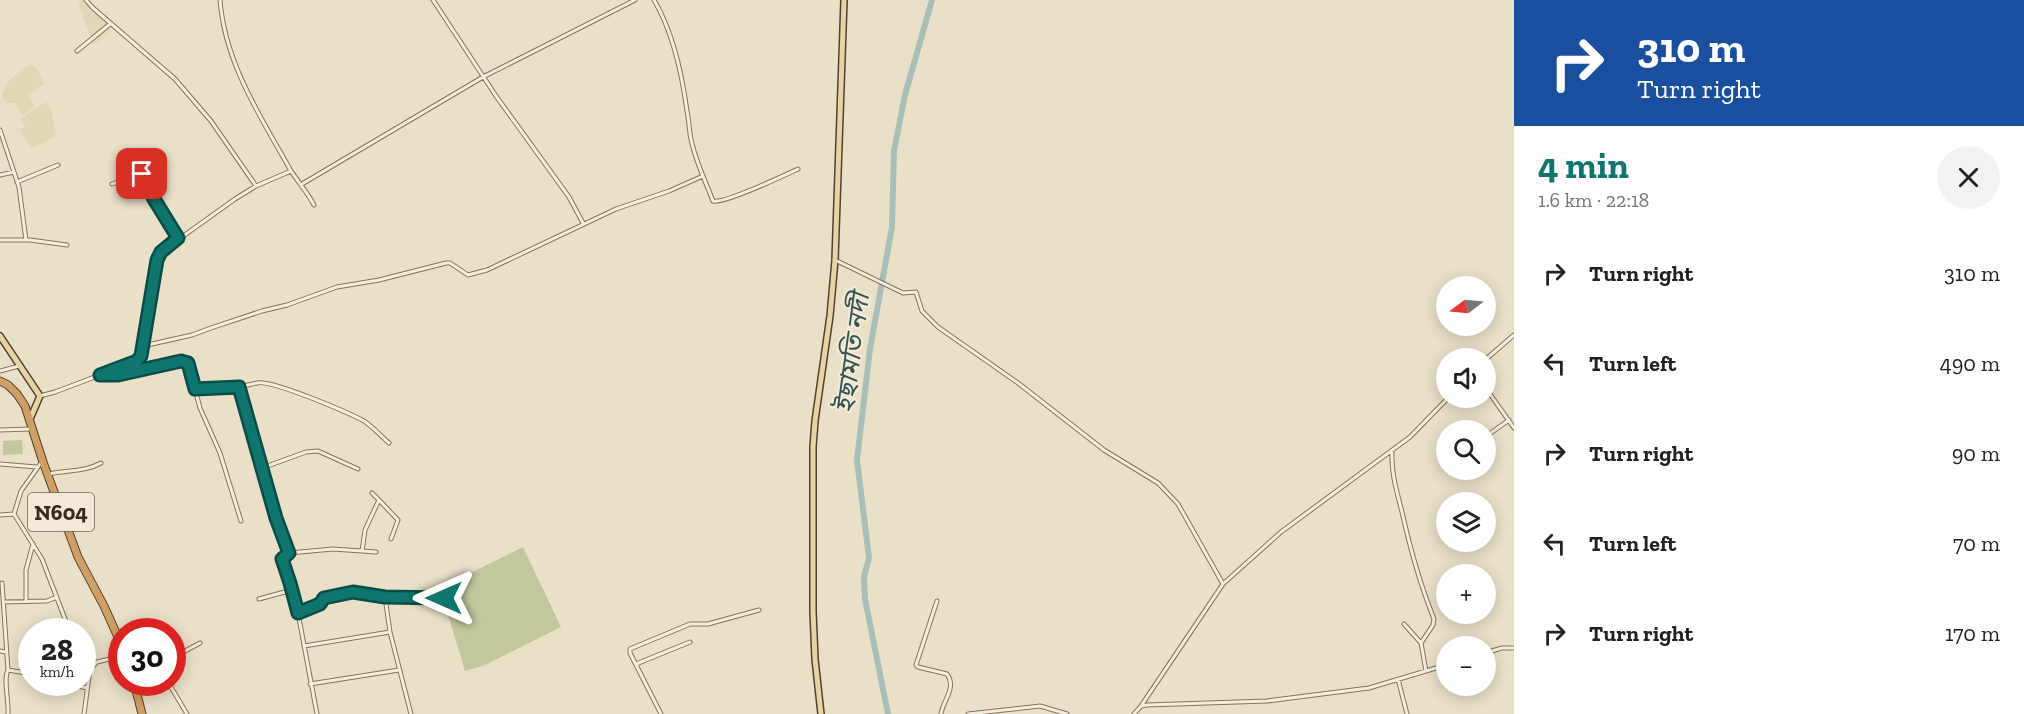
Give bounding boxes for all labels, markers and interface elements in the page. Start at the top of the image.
text: 310 m [1637,22,1745,73]
icon: right [1538,24,1616,102]
text: Turn right [1637,73,1761,105]
text: 4 min [1538,144,1629,187]
button: close [1937,146,2000,209]
pin [116,148,167,199]
icon: arrive [125,157,158,190]
text: 1.6 km · 22:18 [1538,188,1649,212]
icon: right [1538,257,1571,290]
text: Turn right [1589,260,1693,287]
text: 310 m [1944,260,2000,287]
north arrow [1436,276,1496,336]
map controls [1436,276,1496,696]
water label: ইছামতি নদী [828,286,877,415]
icon: left [1538,347,1571,380]
button: sound [1436,348,1496,408]
text: Turn left [1589,350,1676,377]
text: 490 m [1940,350,2000,377]
button: search [1436,420,1496,480]
icon: right [1538,437,1571,470]
text: Turn right [1589,440,1693,467]
text: 90 m [1952,440,2000,467]
button: layers [1436,492,1496,552]
road number: N604 [28,493,94,531]
icon: left [1538,527,1571,560]
text: Turn left [1589,530,1676,557]
text: 70 m [1953,530,2000,557]
button: + [1436,564,1496,624]
position arrow [412,566,476,630]
icon: right [1538,617,1571,650]
speed limit sign: 30 [108,618,186,696]
text: Turn right [1589,620,1693,647]
text: 170 m [1945,620,2000,647]
text: 28 [41,632,73,668]
button: − [1436,636,1496,696]
text: km/h [40,663,74,681]

